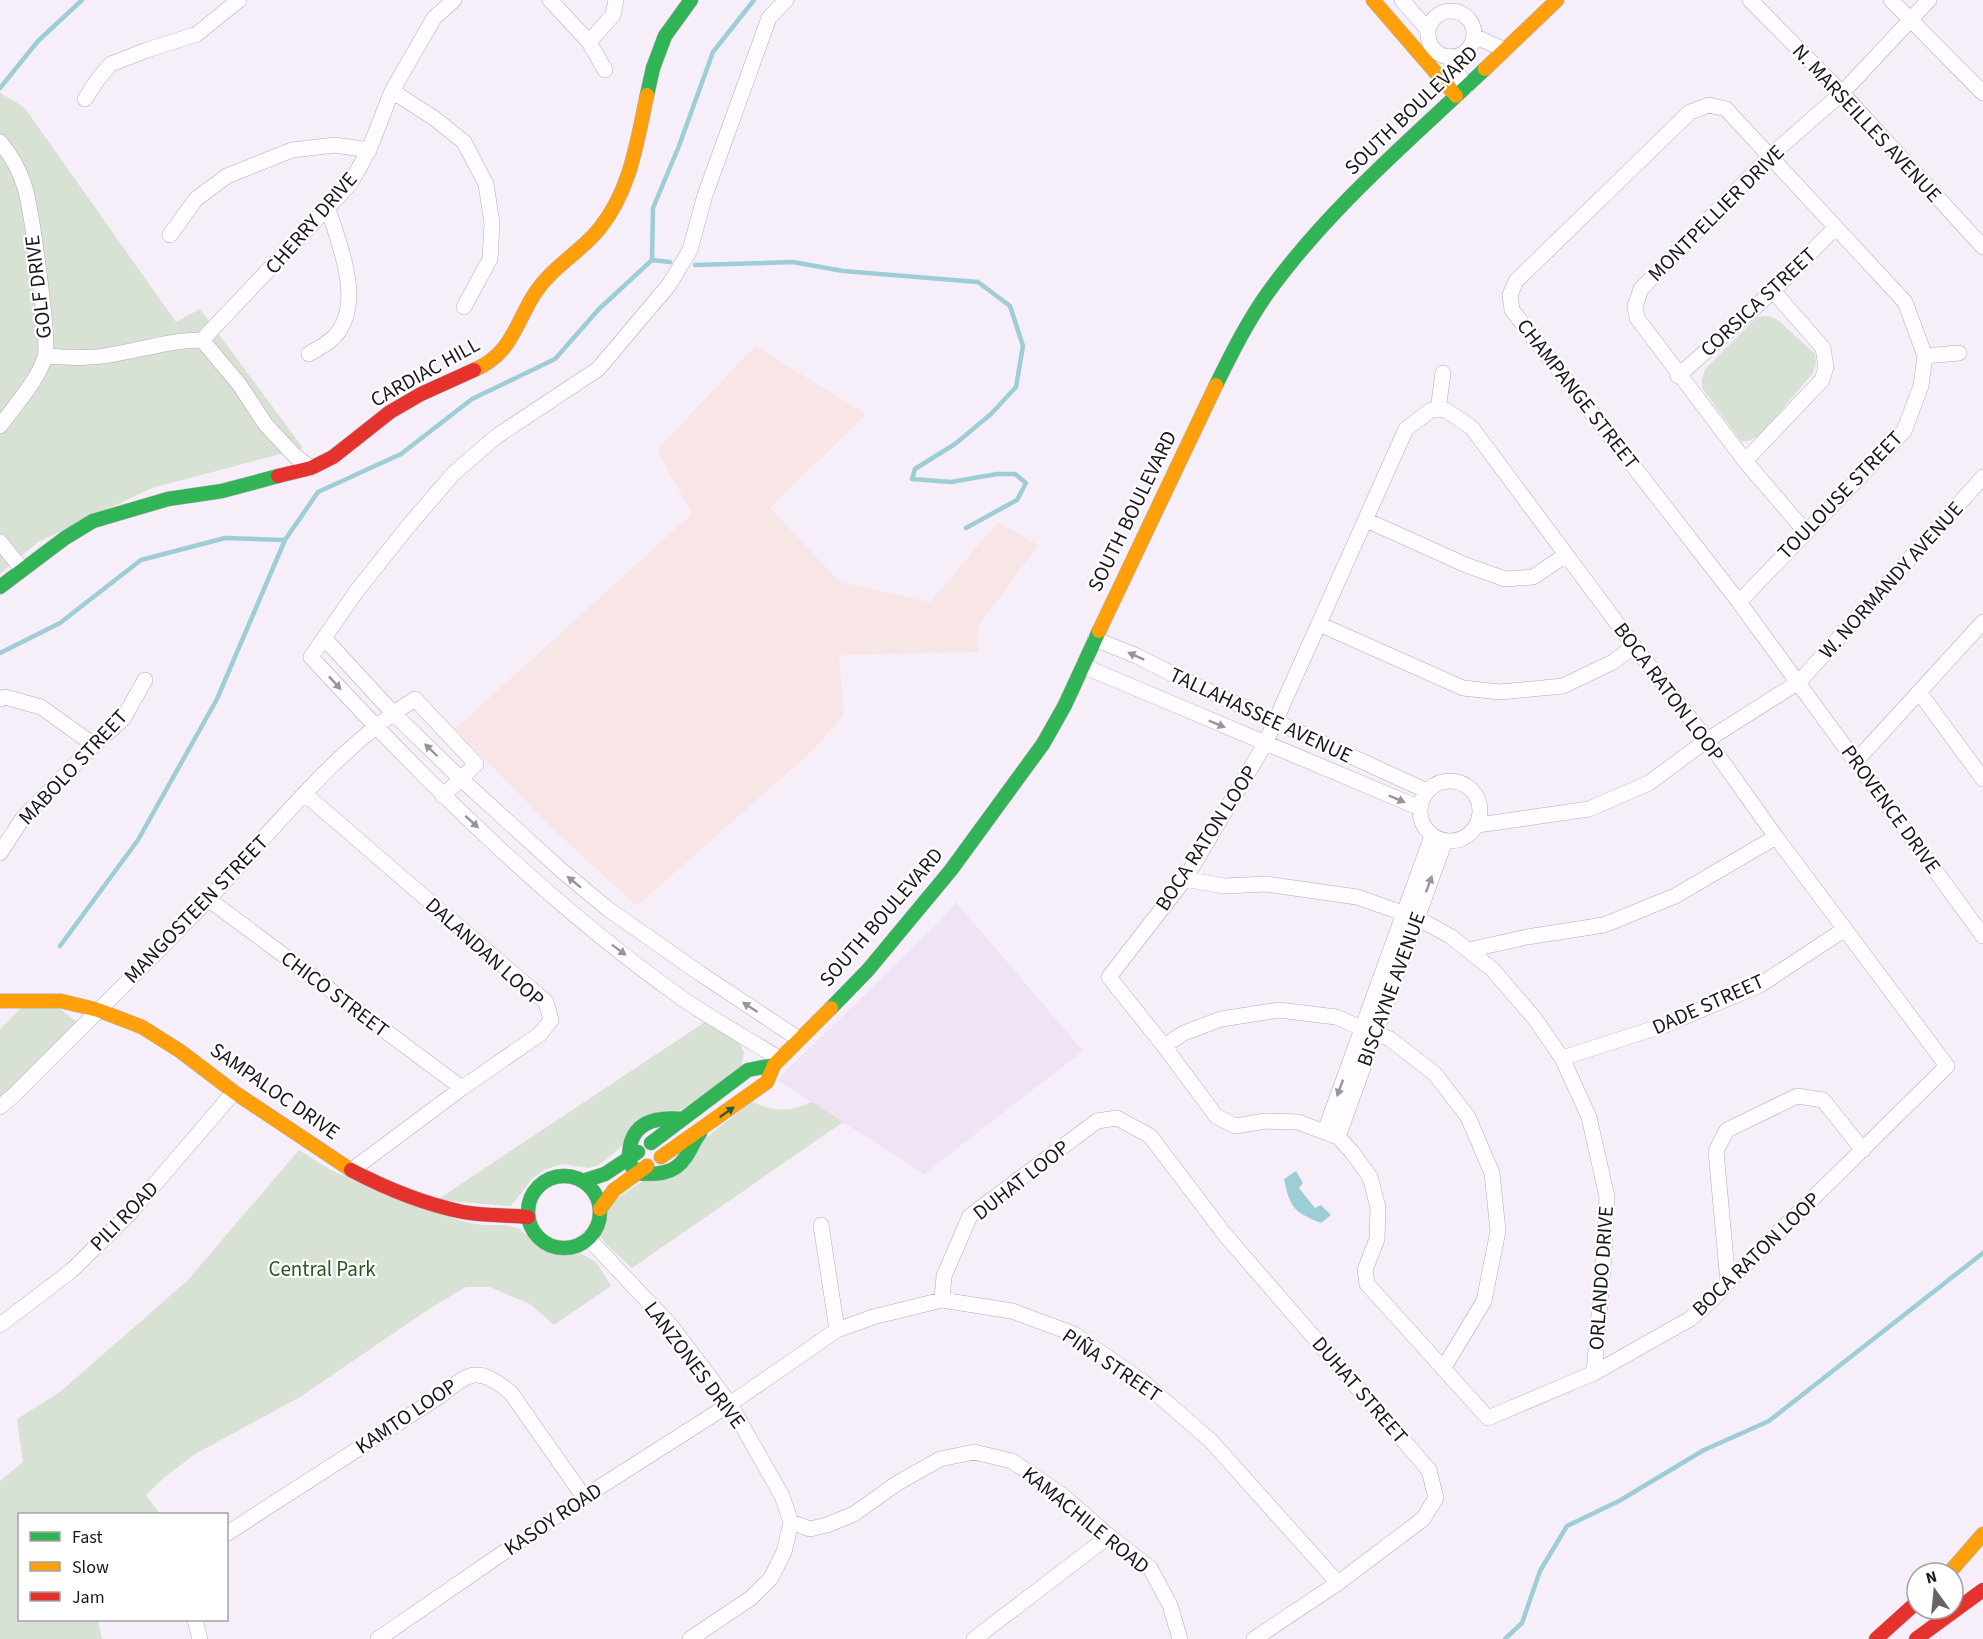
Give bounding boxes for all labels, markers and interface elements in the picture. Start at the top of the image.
street label: N. MARSEILLES AVENUE [1785,37,1949,209]
street label: SOUTH BOULEVARD [1337,38,1485,182]
street label: MONTPELLIER DRIVE [1641,138,1791,288]
street label: CHERRY DRIVE [258,165,364,281]
street label: GOLF DRIVE [17,234,59,340]
street label: CORSICA STREET [1693,240,1823,364]
street label: CHAMPANGE STREET [1510,312,1646,476]
street label: CARDIAC HILL [365,330,485,414]
street label: TOULOUSE STREET [1770,424,1910,566]
street label: SOUTH BOULEVARD [1080,425,1184,597]
street label: W. NORMANDY AVENUE [1812,495,1970,665]
street label: BOCA RATON LOOP [1606,616,1732,768]
one-way arrow [1127,651,1145,661]
street label: TALLAHASSEE AVENUE [1165,659,1357,771]
one-way arrow [328,676,342,690]
street label: MABOLO STREET [12,703,134,831]
one-way arrow [1208,720,1226,729]
street label: PROVENCE DRIVE [1834,738,1948,880]
one-way arrow [424,743,438,757]
street label: BOCA RATON LOOP [1148,759,1264,917]
one-way arrow [1388,795,1406,804]
one-way arrow [464,815,479,828]
street label: MANGOSTEEN STREET [117,828,275,990]
street label: SOUTH BOULEVARD [812,841,950,993]
one-way arrow [1425,875,1434,893]
one-way arrow [567,876,582,888]
street label: DALANDAN LOOP [419,890,551,1014]
street label: BISCAYNE AVENUE [1349,908,1433,1070]
street label: CHICO STREET [275,943,395,1045]
one-way arrow [611,944,627,956]
street label: DADE STREET [1647,966,1769,1042]
one-way arrow [742,1002,758,1013]
street label: SAMPALOC DRIVE [204,1035,346,1147]
one-way arrow [1335,1079,1344,1097]
one-way arrow [718,1106,734,1118]
street label: DUHAT LOOP [966,1133,1076,1227]
street label: PILI ROAD [83,1174,165,1258]
street label: BOCA RATON LOOP [1685,1185,1827,1323]
street label: ORLANDO DRIVE [1581,1205,1621,1351]
park label: Central Park [268,1254,376,1284]
street label: LANZONES DRIVE [637,1295,753,1435]
street label: PIÑA STREET [1056,1321,1168,1409]
street label: DUHAT STREET [1305,1330,1415,1450]
street label: KAMTO LOOP [349,1371,463,1461]
street label: KAMACHILE ROAD [1016,1459,1156,1581]
street label: KASOY ROAD [498,1475,608,1563]
legend [18,1513,228,1621]
text: Fast [72,1525,103,1550]
text: Slow [72,1555,109,1580]
north arrow [1905,1561,1965,1621]
text: N [1923,1565,1939,1589]
text: Jam [72,1585,105,1610]

